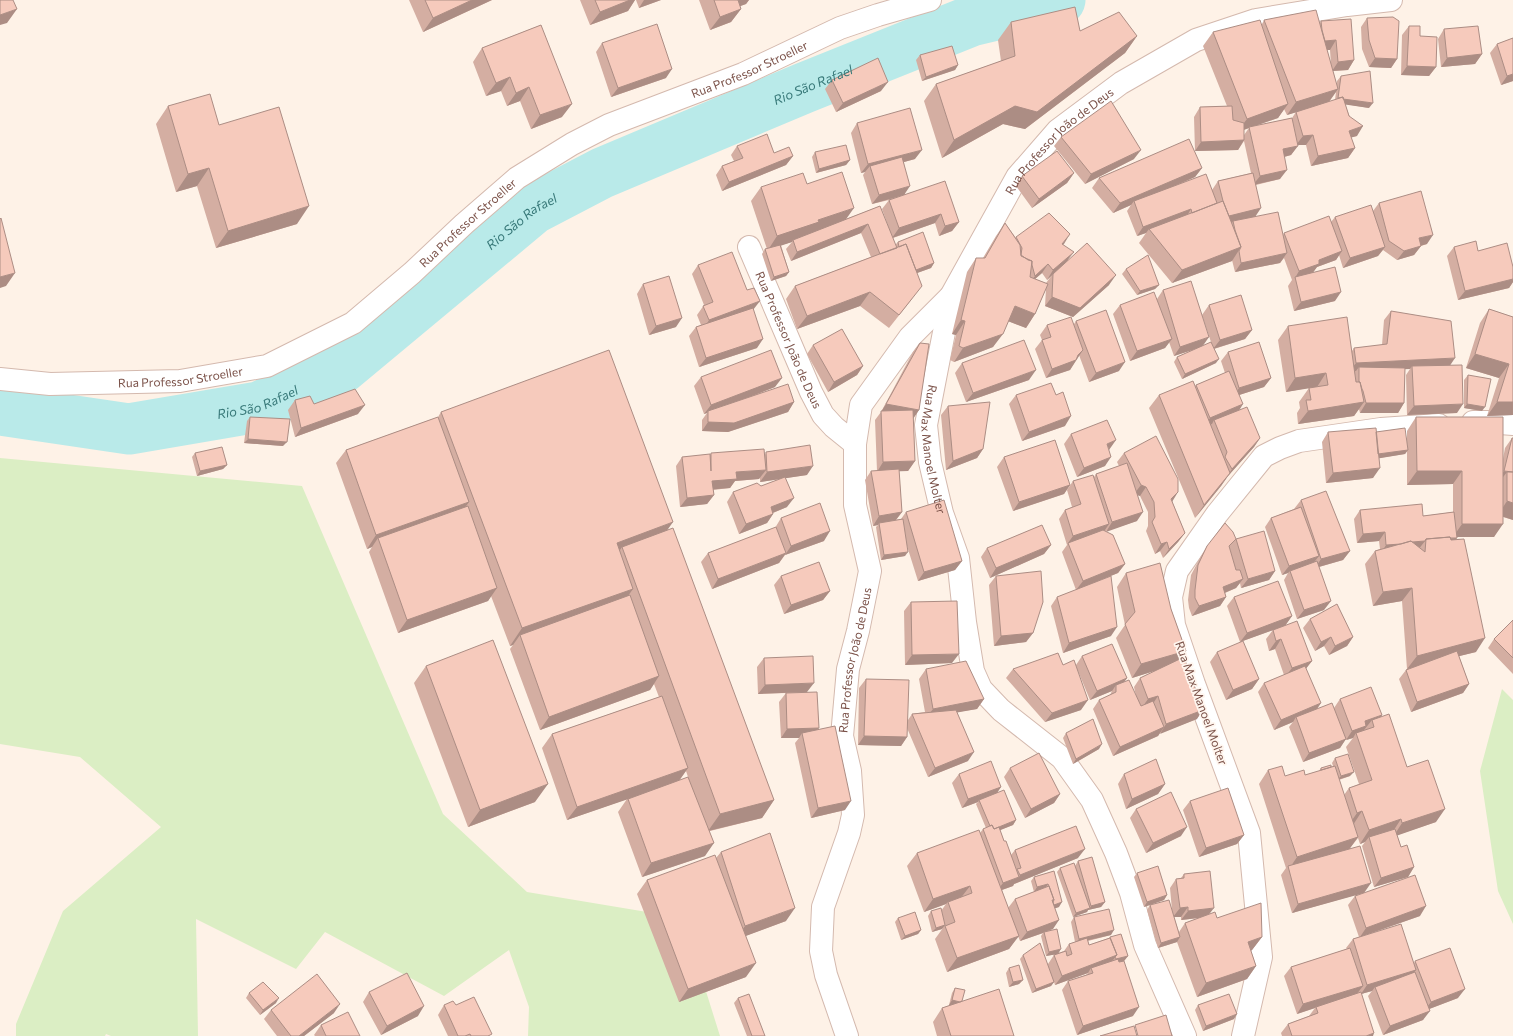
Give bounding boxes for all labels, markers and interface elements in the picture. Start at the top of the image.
street label: Rua Professor Stroeller [689,37,810,100]
water label: Rio São Rafael [771,61,856,108]
street label: Rua Professor João de Deus [1002,84,1116,197]
street label: Rua Professor Stroeller [416,175,519,270]
water label: Rio São Rafael [483,190,560,253]
street label: Rua Professor João de Deus [753,269,825,411]
street label: Rua Professor Stroeller [118,363,244,389]
water label: Rio São Rafael [216,382,301,422]
street label: Rua Max Manoel Molter [919,384,949,515]
street label: Rua Professor João de Deus [835,586,874,734]
street label: Rua Max Manoel Molter [1173,639,1231,767]

